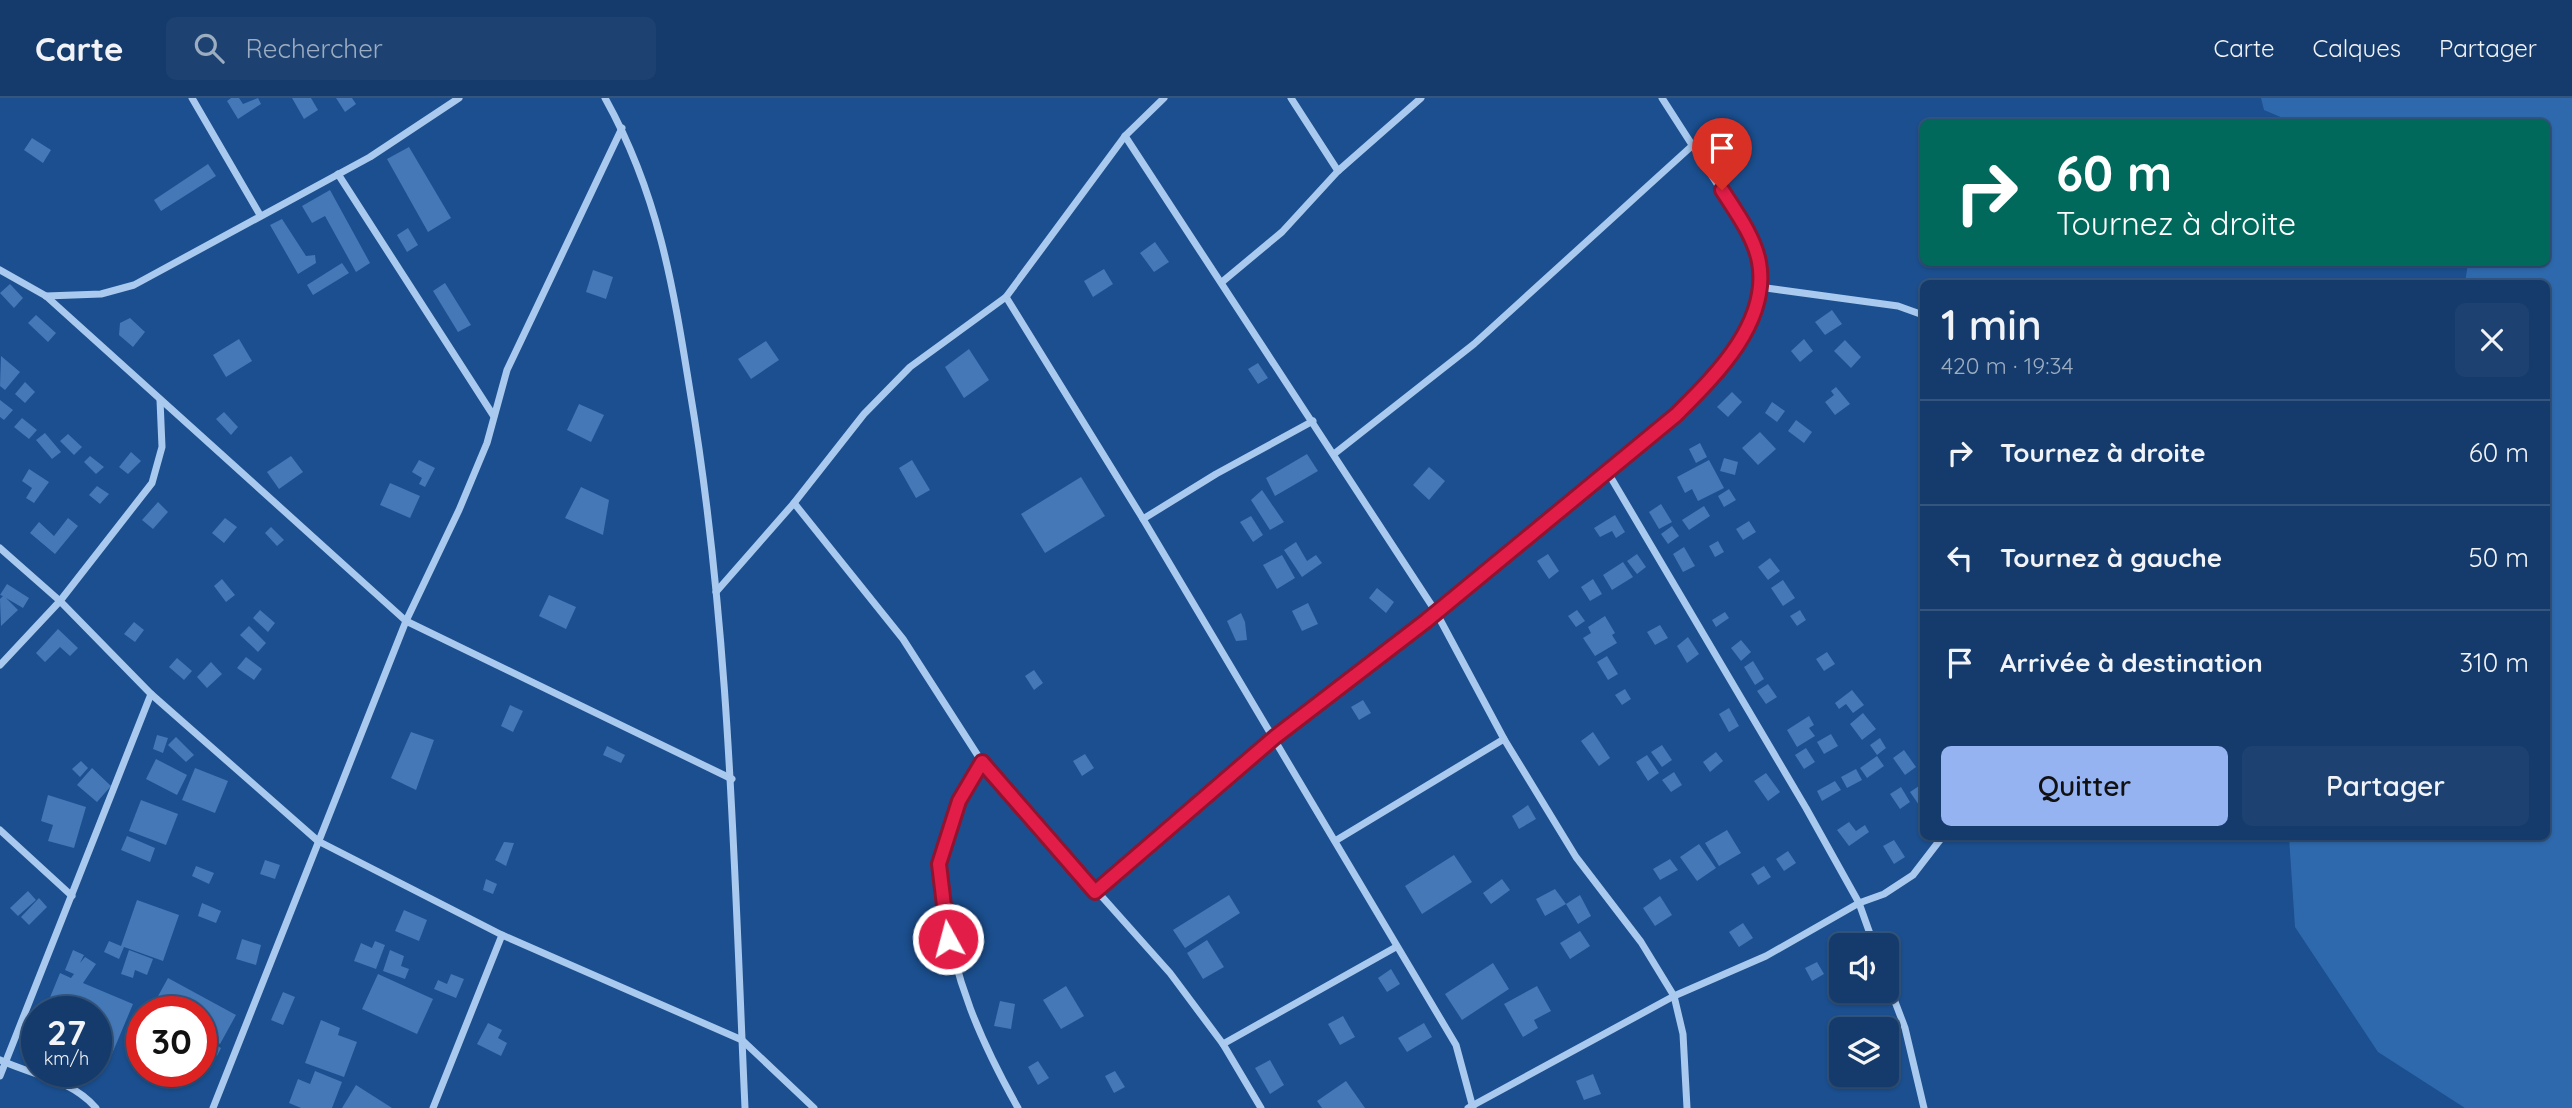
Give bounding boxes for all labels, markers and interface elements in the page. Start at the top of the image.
search box [166,17,656,80]
text: Carte [35,28,124,69]
icon: search [190,29,228,67]
text: Rechercher [246,32,383,65]
text: Carte [2213,33,2275,63]
text: Calques [2313,33,2401,63]
text: Partager [2439,33,2537,63]
pin [1692,118,1752,190]
icon: arrive [1703,129,1741,167]
text: 60 m [2056,142,2172,203]
icon: right [1941,147,2032,238]
text: Tournez à droite [2056,203,2296,243]
text: 1 min [1941,298,2042,351]
button: close [2455,303,2529,377]
text: 420 m · 19:34 [1941,351,2074,380]
icon: right [1941,434,1979,472]
text: Tournez à droite [2000,436,2205,469]
text: 60 m [2469,436,2529,469]
icon: left [1941,539,1979,577]
text: Tournez à gauche [2000,541,2222,574]
text: 50 m [2469,541,2529,574]
icon: arrive [1941,644,1979,682]
text: Arrivée à destination [2000,646,2263,679]
text: 310 m [2459,646,2529,679]
button: Quitter [1941,746,2228,826]
button: Partager [2242,746,2529,826]
position arrow [911,902,985,976]
map controls [1829,933,1899,1087]
button: sound [1829,933,1899,1003]
speed limit sign: 30 [126,996,217,1087]
text: 27 [47,1010,86,1054]
button: layers [1829,1017,1899,1087]
text: km/h [44,1047,89,1070]

